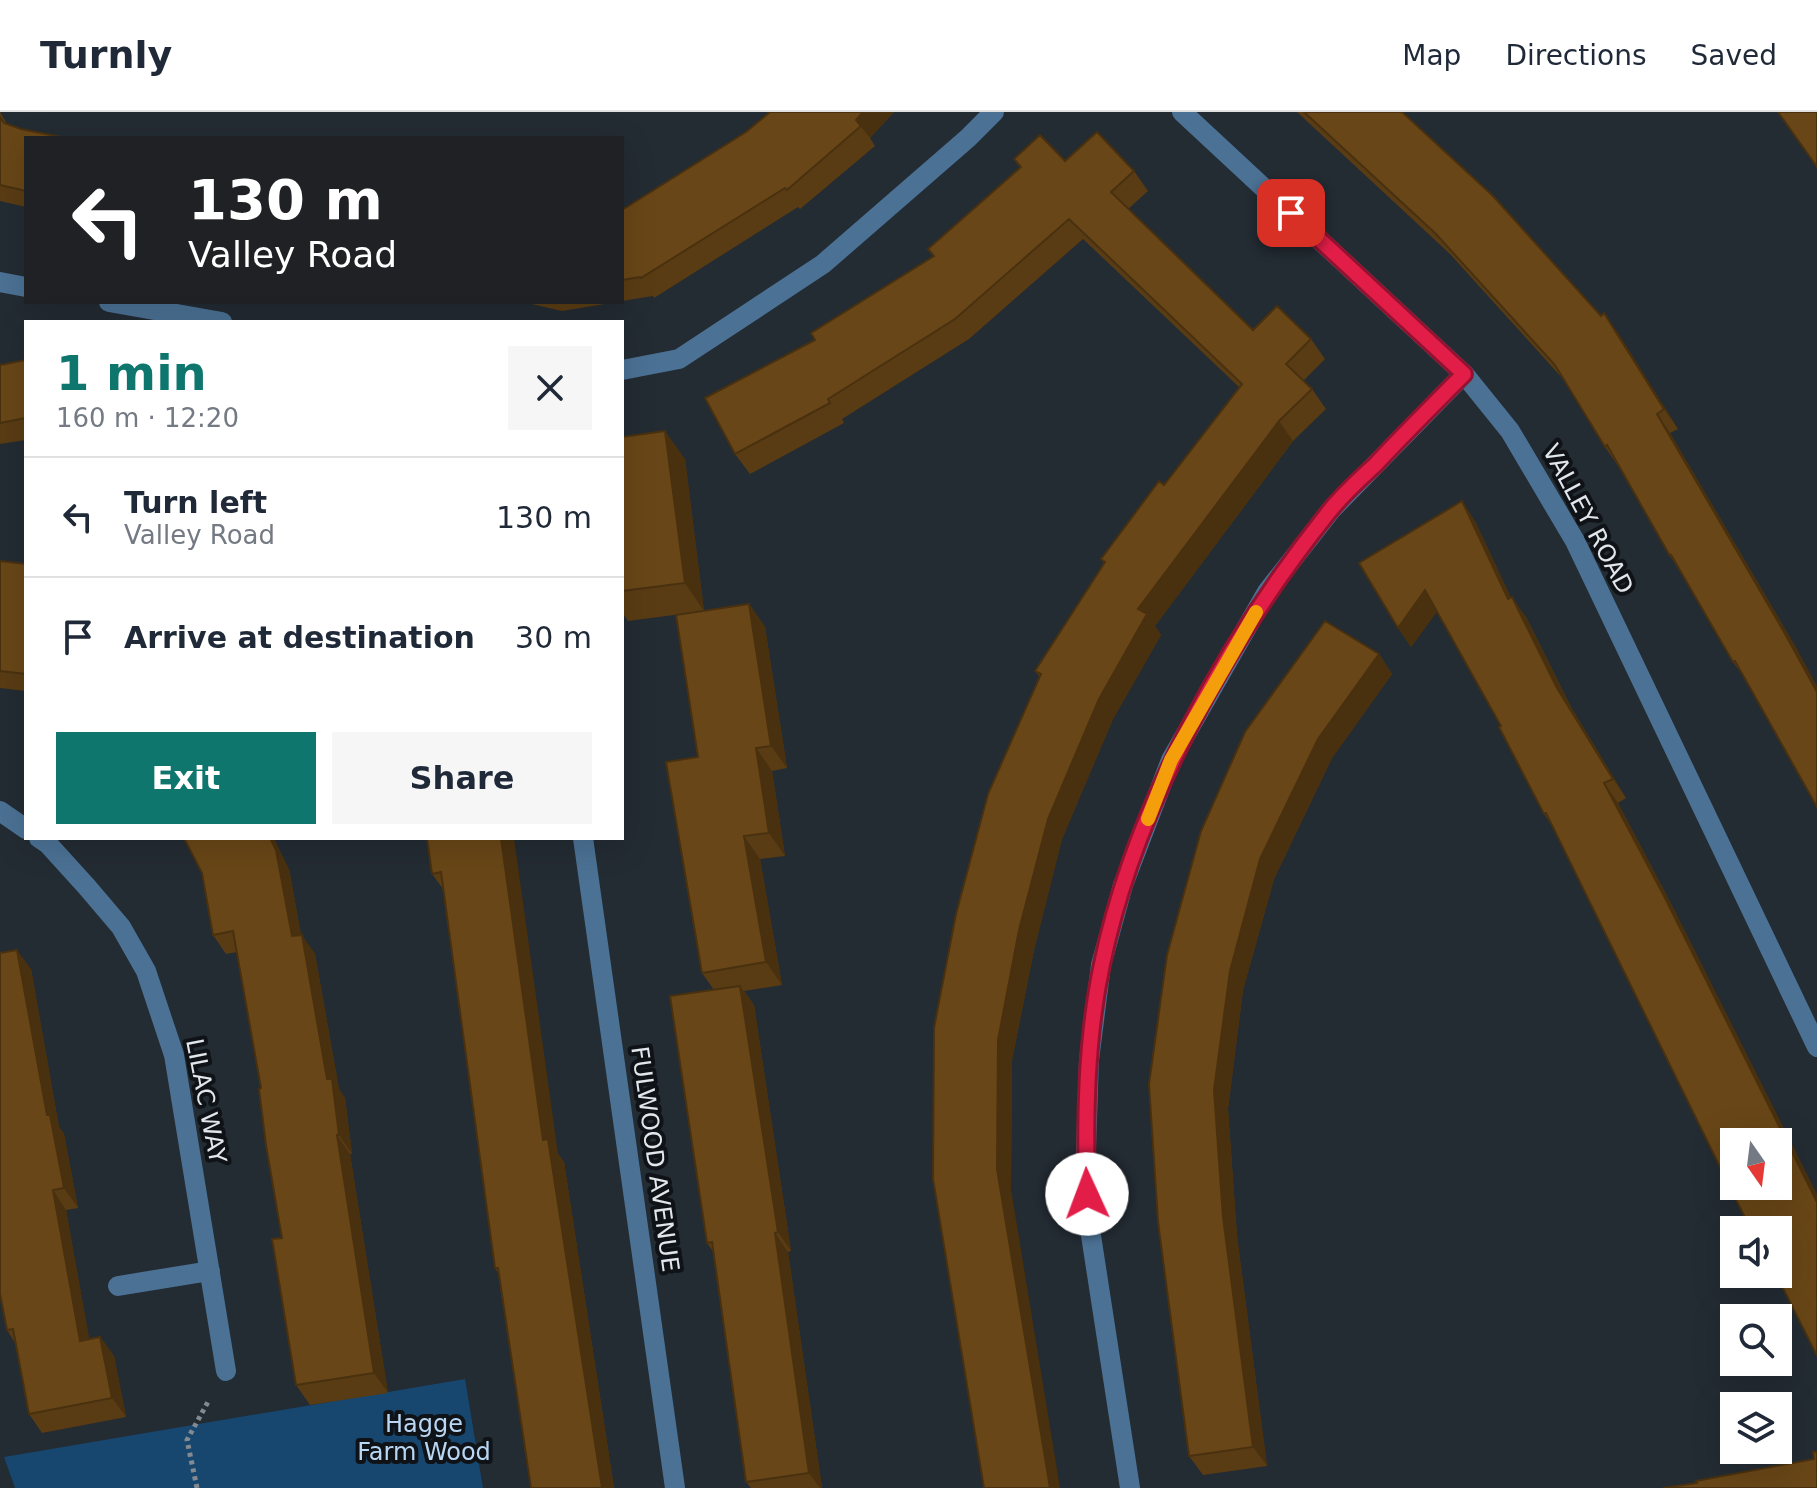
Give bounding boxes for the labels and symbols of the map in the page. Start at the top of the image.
pin [1257,179,1325,247]
street label: VALLEY ROAD [1537,439,1639,599]
street label: LILAC WAY [180,1036,232,1166]
street label: FULWOOD AVENUE [625,1045,685,1273]
north arrow [1720,1128,1792,1200]
position arrow [1045,1152,1129,1236]
park label: Hagge Farm Wood [357,1410,491,1466]

